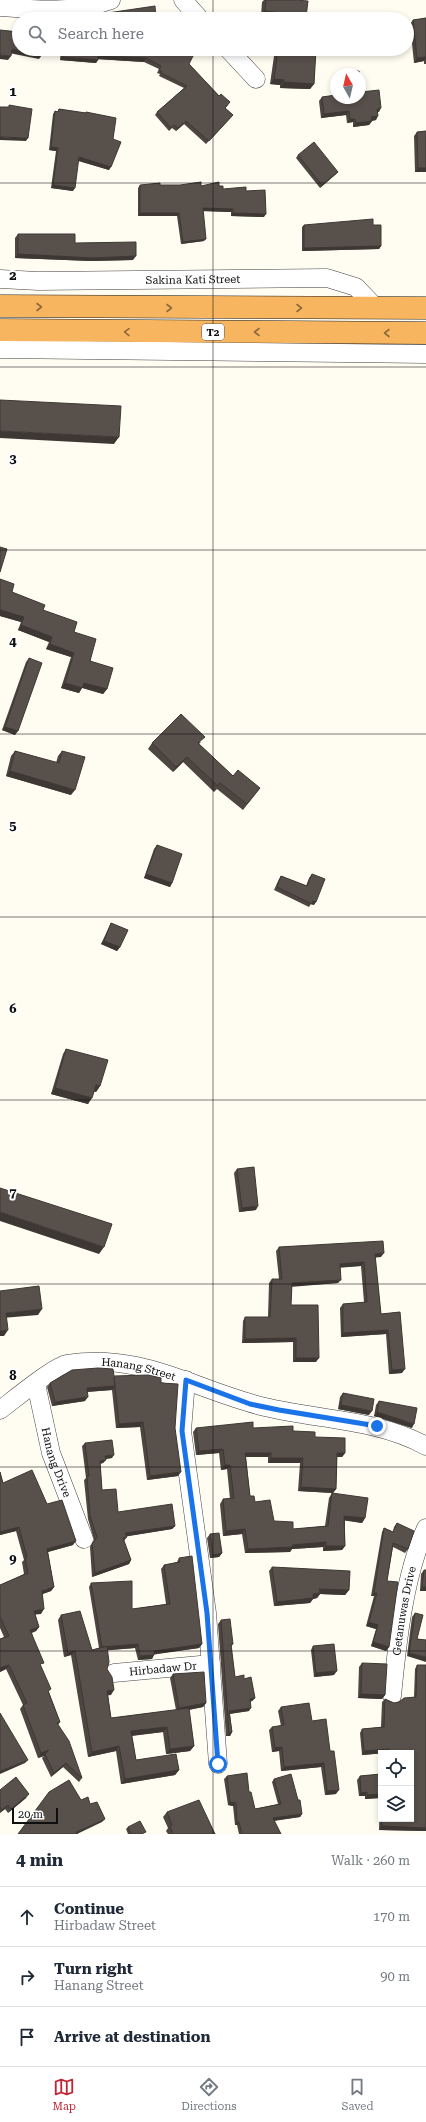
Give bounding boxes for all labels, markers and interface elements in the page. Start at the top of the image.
search box [12,12,414,56]
icon: search [26,23,48,45]
text: Search here [58,25,144,43]
north arrow [330,68,366,104]
text: 1 [9,84,17,99]
text: 2 [9,268,17,283]
street label: Sakina Kati Street [145,273,241,287]
one-way arrow [36,303,42,311]
one-way arrow [166,304,172,312]
one-way arrow [296,304,302,312]
road number: T2 [202,324,224,340]
one-way arrow [124,328,130,336]
one-way arrow [254,328,260,336]
one-way arrow [384,329,390,337]
text: 3 [9,451,17,466]
text: 4 [9,634,17,649]
text: 5 [9,818,17,833]
text: 6 [9,1001,17,1016]
text: 7 [9,1185,17,1200]
street label: Hanang Street [101,1356,177,1384]
text: 8 [9,1368,17,1383]
route end [368,1417,386,1435]
street label: Hanang Drive [39,1426,73,1499]
text: 9 [9,1551,17,1566]
street label: Getanuwas Drive [390,1565,419,1656]
street label: Hirbadaw Dr [128,1659,198,1679]
map controls [378,1750,414,1822]
button: locate [378,1750,414,1786]
route start [209,1755,227,1773]
button: layers [378,1786,414,1822]
scale bar [12,1806,58,1825]
text: 20 m [18,1808,43,1821]
text: 4 min [16,1850,63,1870]
text: Walk · 260 m [331,1853,410,1868]
text: Continue [54,1900,124,1918]
icon: ahead [16,1906,38,1928]
text: 170 m [373,1909,410,1924]
text: Hirbadaw Street [54,1918,156,1933]
text: Turn right [54,1960,133,1978]
icon: right [16,1966,38,1988]
text: 90 m [380,1969,410,1984]
text: Hanang Street [54,1978,144,1993]
icon: arrive [16,2026,38,2048]
text: Arrive at destination [54,2028,210,2046]
tab: Map [53,2076,76,2113]
tab: Directions [181,2076,236,2113]
tab: Saved [342,2076,373,2113]

